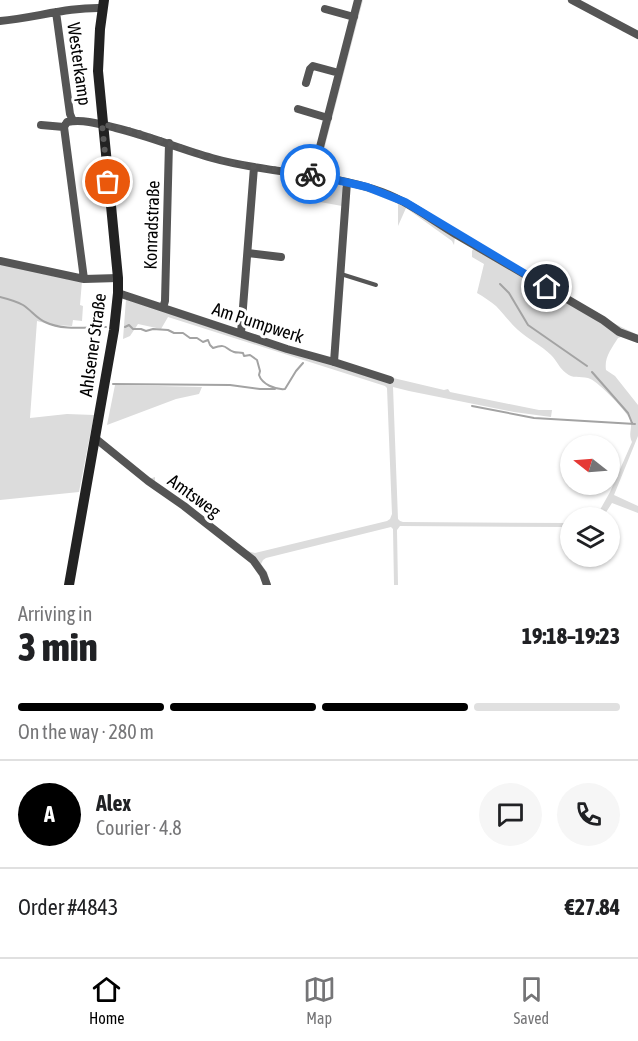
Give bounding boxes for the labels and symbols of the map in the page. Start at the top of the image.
street label: Westerkamp [63,21,96,107]
courier [280,144,340,204]
pin [82,156,133,207]
street label: Konradstraße [139,180,164,270]
pin [521,261,572,312]
street label: Ahlsener Straße [75,292,110,398]
street label: Am Pumpwerk [210,298,307,347]
north arrow [560,435,620,495]
street label: Amtsweg [164,470,225,522]

